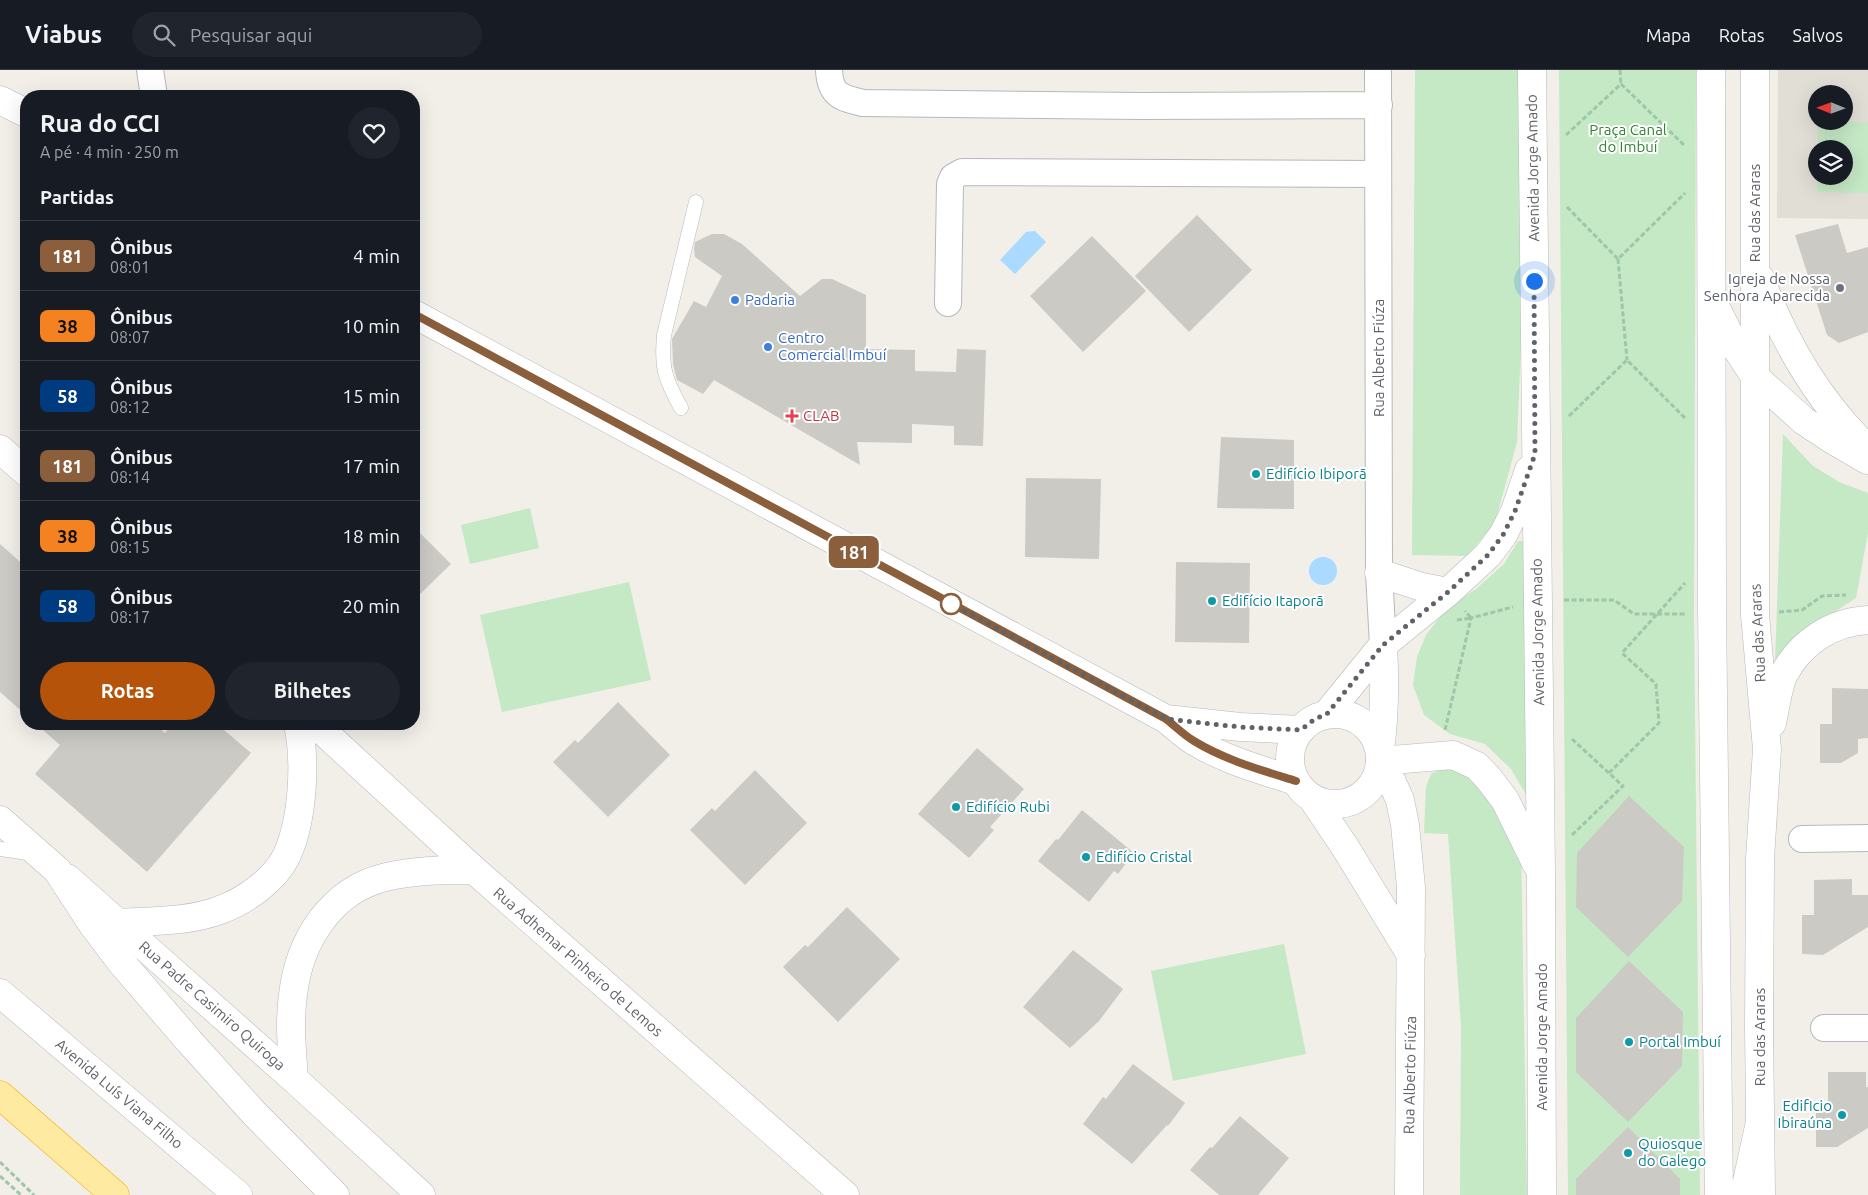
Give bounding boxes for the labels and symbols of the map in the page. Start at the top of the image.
north arrow [1808,85,1852,130]
street label: Avenida Jorge Amado [1523,94,1542,242]
park label: Praça Canal do Imbuí [1589,121,1667,155]
street label: Rua das Araras [1746,164,1763,262]
your location [1522,269,1547,294]
place label: Igreja de Nossa Senhora Aparecida [1704,270,1830,304]
marker: Igreja de Nossa Senhora Aparecida [1834,282,1846,294]
place label: Padaria [745,291,795,308]
marker: Padaria [729,294,741,306]
street label: Rua Alberto Fiúza [1370,299,1387,417]
place label: Centro Comercial Imbuí [778,329,887,363]
marker: Centro Comercial Imbuí [762,341,774,353]
place label: CLAB [803,407,840,424]
marker: CLAB [785,409,799,423]
place label: Edifício Ibiporã [1266,465,1367,482]
marker: Edifício Ibiporã [1250,468,1262,480]
line badge: 181 [825,536,883,568]
street label: Avenida Jorge Amado [1528,558,1547,706]
street label: Rua das Araras [1746,583,1769,683]
place label: Edifício Itaporã [1222,592,1324,609]
unlabelled marker [940,593,962,615]
marker: Edifício Itaporã [1206,595,1218,607]
place label: Edifício Rubi [966,798,1050,815]
marker: Edifício Rubi [950,801,962,813]
place label: Edifício Cristal [1096,848,1192,865]
marker: Edifício Cristal [1080,851,1092,863]
street label: Rua Adhemar Pinheiro de Lemos [490,884,666,1040]
street label: Rua Padre Casimiro Quiroga [136,938,289,1074]
street label: Avenida Jorge Amado [1533,963,1550,1111]
street label: Rua das Araras [1751,988,1768,1086]
street label: Rua Alberto Fiúza [1400,1016,1419,1134]
place label: Portal Imbuí [1639,1033,1721,1050]
street label: Avenida Luís Viana Filho [52,1035,186,1152]
marker: Portal Imbuí [1623,1036,1635,1048]
place label: Edificio Ibiraúna [1778,1097,1832,1131]
marker: Edificio Ibiraúna [1836,1109,1848,1121]
place label: Quiosque do Galego [1638,1135,1706,1169]
marker: Quiosque do Galego [1622,1147,1634,1159]

